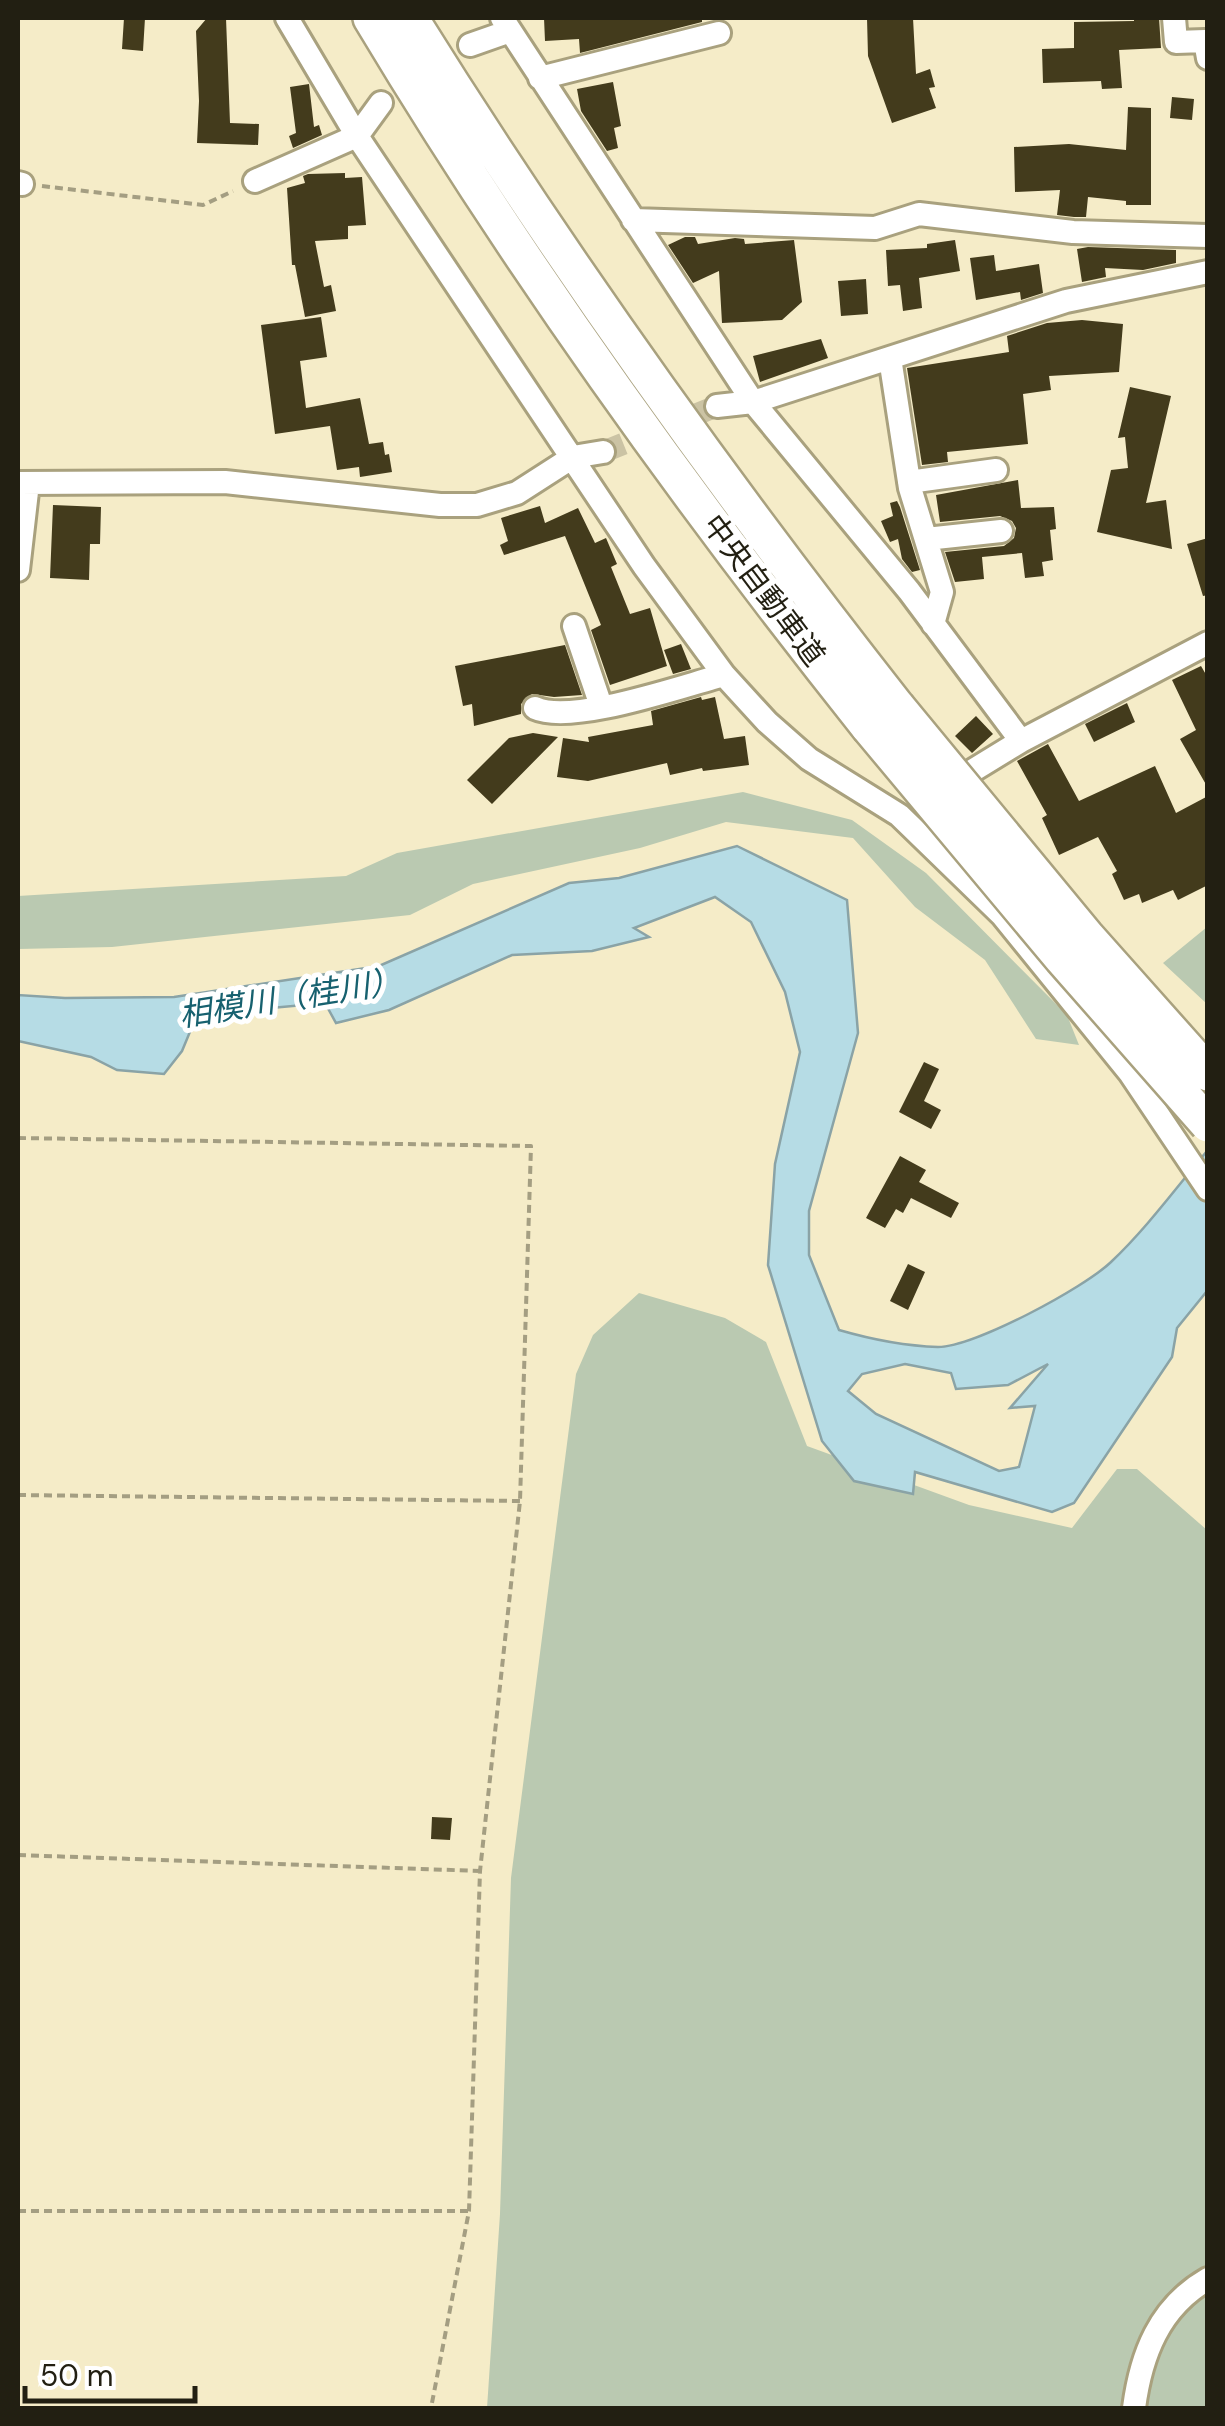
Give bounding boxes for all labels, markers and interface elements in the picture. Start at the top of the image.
street label: 中央自動車道 [694,506,834,674]
water label: 相模川（桂川） [176,960,404,1036]
scale bar [25,2341,195,2403]
text: 50 m [40,2356,114,2395]

